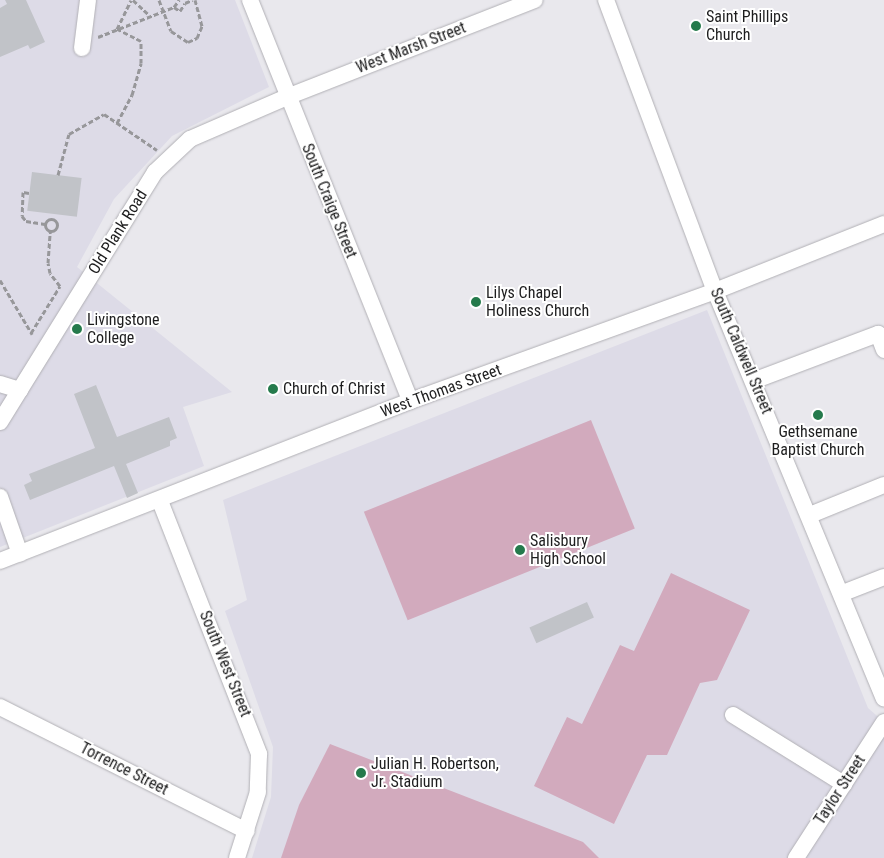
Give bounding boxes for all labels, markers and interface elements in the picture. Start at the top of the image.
place label: Saint Phillips Church [706,7,788,45]
street label: West Marsh Street [353,18,469,78]
marker: Saint Phillips Church [690,20,702,32]
street label: South Craige Street [297,141,361,261]
street label: Old Plank Road [84,186,152,278]
place label: Lilys Chapel Holiness Church [486,283,589,321]
street label: South Caldwell Street [706,285,776,417]
marker: Lilys Chapel Holiness Church [470,296,482,308]
place label: Livingstone College [87,310,160,348]
marker: Livingstone College [71,323,83,335]
street label: West Thomas Street [378,360,504,422]
place label: Church of Christ [283,379,385,399]
marker: Church of Christ [267,383,279,395]
marker: Gethsemane Baptist Church [812,409,824,421]
place label: Gethsemane Baptist Church [772,422,864,460]
place label: Salisbury High School [530,531,606,569]
marker: Salisbury High School [514,544,526,556]
street label: South West Street [195,608,255,720]
street label: Torrence Street [77,739,171,799]
street label: Taylor Street [810,751,870,829]
place label: Julian H. Robertson, Jr. Stadium [371,754,499,792]
marker: Julian H. Robertson, Jr. Stadium [355,767,367,779]

